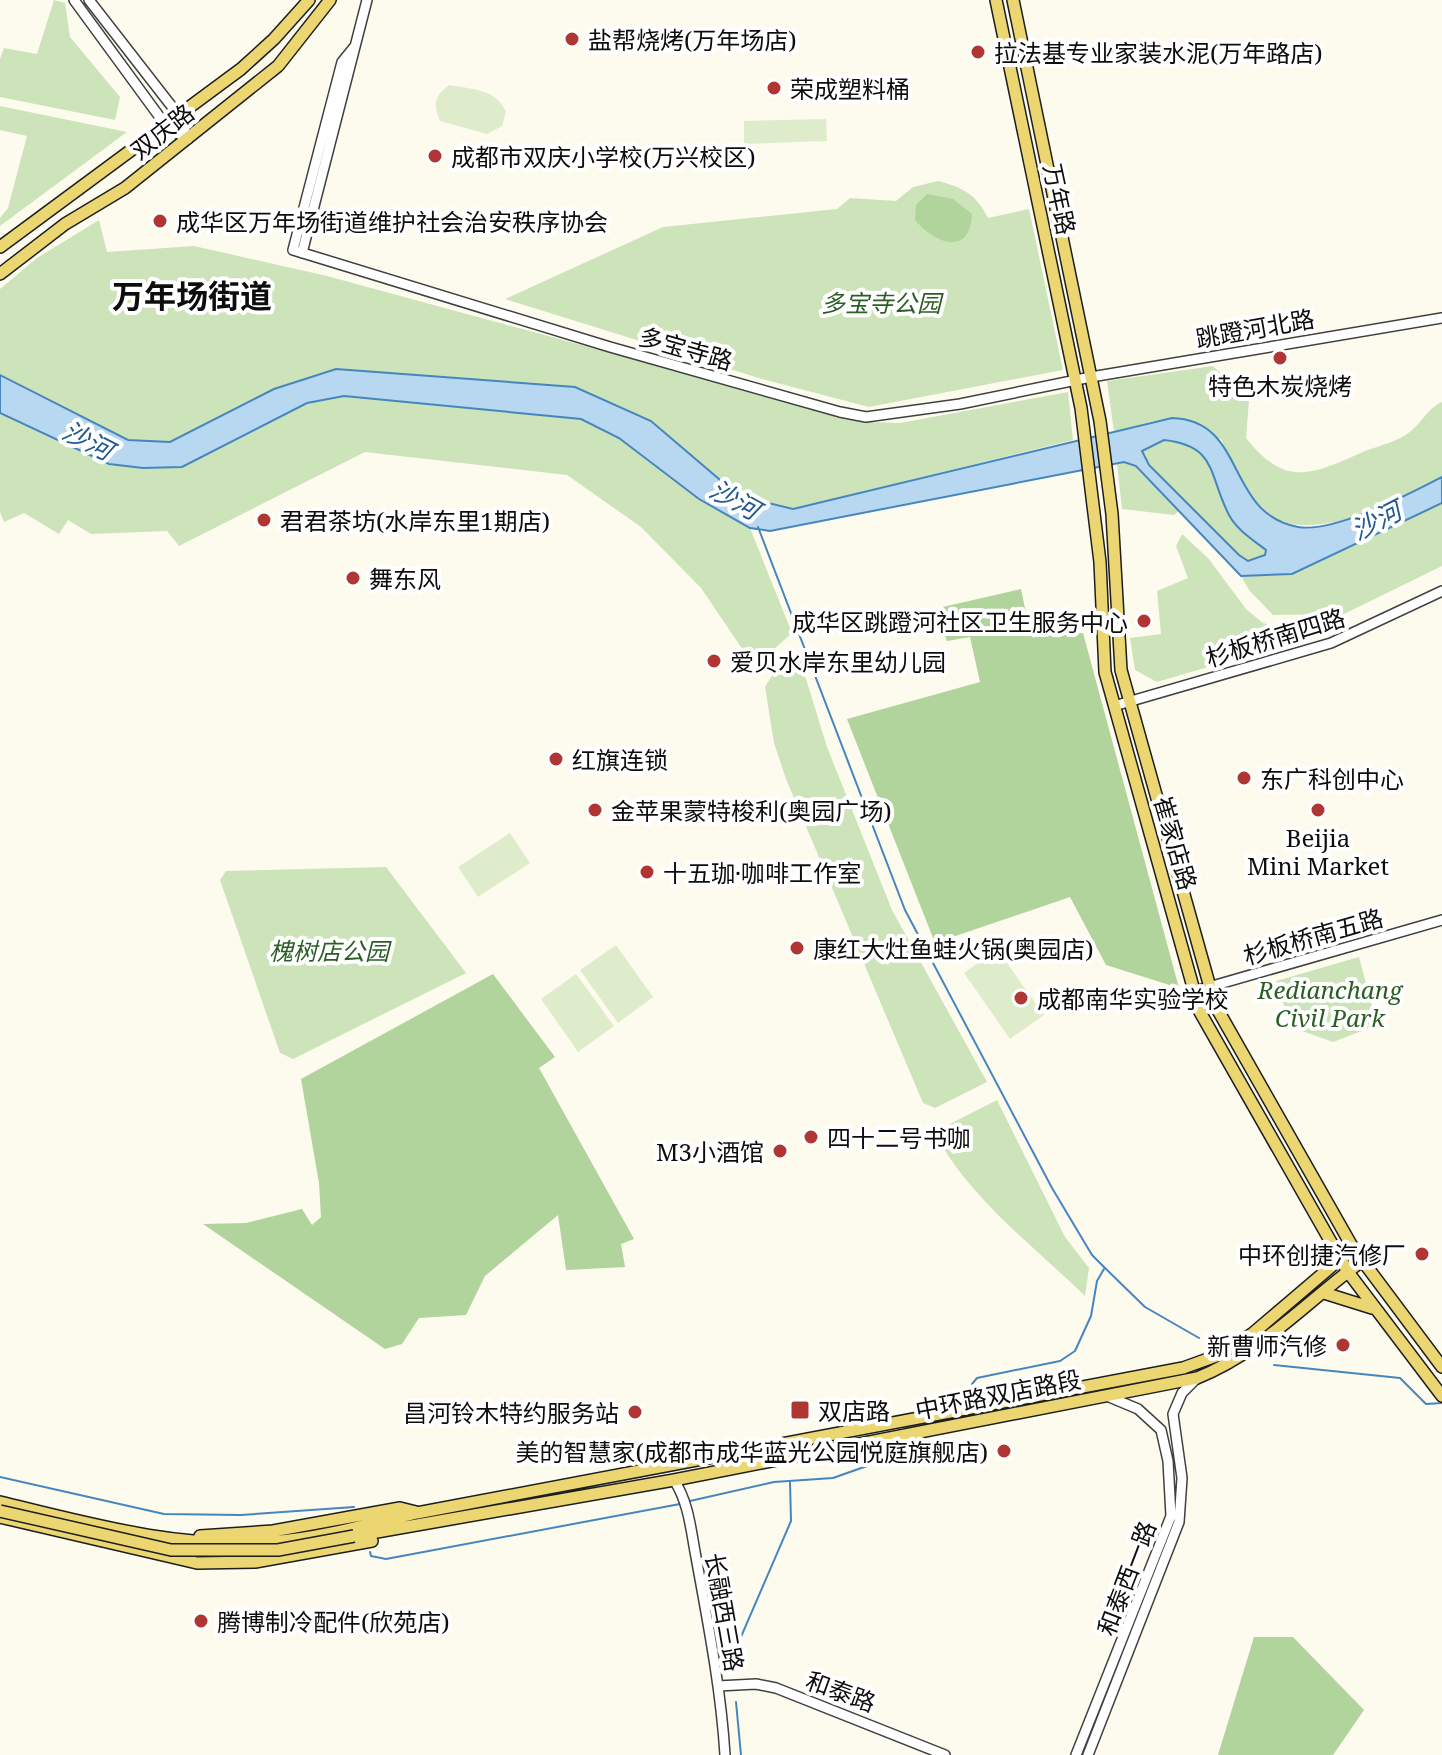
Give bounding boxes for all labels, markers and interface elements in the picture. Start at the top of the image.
place label: 盐帮烧烤(万年场店) [588,23,797,56]
marker: 盐帮烧烤(万年场店) [563,30,581,48]
place label: 拉法基专业家装水泥(万年路店) [994,36,1323,69]
marker: 拉法基专业家装水泥(万年路店) [969,43,987,61]
place label: 荣成塑料桶 [790,72,910,105]
marker: 荣成塑料桶 [765,79,783,97]
street label: 双庆路 [123,96,201,166]
place label: 成都市双庆小学校(万兴校区) [451,140,756,173]
marker: 成都市双庆小学校(万兴校区) [426,147,444,165]
street label: 万年路 [1036,160,1084,238]
place label: 成华区万年场街道维护社会治安秩序协会 [176,205,608,238]
marker: 成华区万年场街道维护社会治安秩序协会 [151,212,169,230]
district label: 万年场街道 [112,274,272,317]
park label: 多宝寺公园 [821,286,944,319]
street label: 跳蹬河北路 [1193,301,1317,355]
street label: 多宝寺路 [635,319,737,377]
marker: 特色木炭烧烤 [1271,349,1289,367]
place label: 特色木炭烧烤 [1208,369,1352,402]
water label: 沙河 [57,412,124,470]
water label: 沙河 [704,471,771,530]
water label: 沙河 [1345,490,1412,548]
place label: 君君茶坊(水岸东里1期店) [280,504,550,537]
marker: 君君茶坊(水岸东里1期店) [255,511,273,529]
place label: 舞东风 [369,562,441,595]
marker: 舞东风 [344,569,362,587]
street label: 杉板桥南四路 [1201,600,1349,674]
place label: 成华区跳蹬河社区卫生服务中心 [792,605,1128,638]
marker: 成华区跳蹬河社区卫生服务中心 [1135,612,1153,630]
place label: 爱贝水岸东里幼儿园 [730,645,946,678]
marker: 爱贝水岸东里幼儿园 [705,652,723,670]
place label: 红旗连锁 [572,743,668,776]
marker: 红旗连锁 [547,750,565,768]
place label: 东广科创中心 [1260,762,1404,795]
marker: 东广科创中心 [1235,769,1253,787]
street label: 崔家店路 [1147,792,1205,894]
place label: 金苹果蒙特梭利(奥园广场) [611,794,892,827]
marker: 金苹果蒙特梭利(奥园广场) [586,801,604,819]
marker: Beijia Mini Market [1309,801,1327,819]
place label: Beijia Mini Market [1247,821,1389,882]
place label: 十五珈·咖啡工作室 [663,856,861,889]
marker: 十五珈·咖啡工作室 [638,863,656,881]
street label: 杉板桥南五路 [1239,900,1387,972]
place label: 康红大灶鱼蛙火锅(奥园店) [813,932,1094,965]
park label: 槐树店公园 [269,934,392,967]
marker: 康红大灶鱼蛙火锅(奥园店) [788,939,806,957]
park label: Redianchang Civil Park [1257,973,1404,1034]
place label: 成都南华实验学校 [1037,982,1229,1015]
marker: 成都南华实验学校 [1012,989,1030,1007]
place label: 四十二号书咖 [827,1121,971,1154]
marker: 四十二号书咖 [802,1128,820,1146]
place label: M3小酒馆 [656,1135,764,1168]
marker: M3小酒馆 [771,1142,789,1160]
place label: 中环创捷汽修厂 [1238,1238,1406,1271]
marker: 中环创捷汽修厂 [1413,1245,1431,1263]
place label: 新曹师汽修 [1207,1329,1327,1362]
marker: 新曹师汽修 [1334,1336,1352,1354]
street label: 中环路双店路段 [912,1362,1084,1426]
place label: 双店路 [818,1394,890,1427]
place label: 昌河铃木特约服务站 [403,1396,619,1429]
marker: 双店路 [789,1399,811,1421]
marker: 昌河铃木特约服务站 [626,1403,644,1421]
place label: 美的智慧家(成都市成华蓝光公园悦庭旗舰店) [515,1435,988,1468]
marker: 美的智慧家(成都市成华蓝光公园悦庭旗舰店) [995,1442,1013,1460]
street label: 和泰西一路 [1089,1516,1163,1640]
street label: 长融西三路 [698,1550,752,1674]
place label: 腾博制冷配件(欣苑店) [217,1605,450,1638]
marker: 腾博制冷配件(欣苑店) [192,1612,210,1630]
street label: 和泰路 [802,1663,880,1719]

